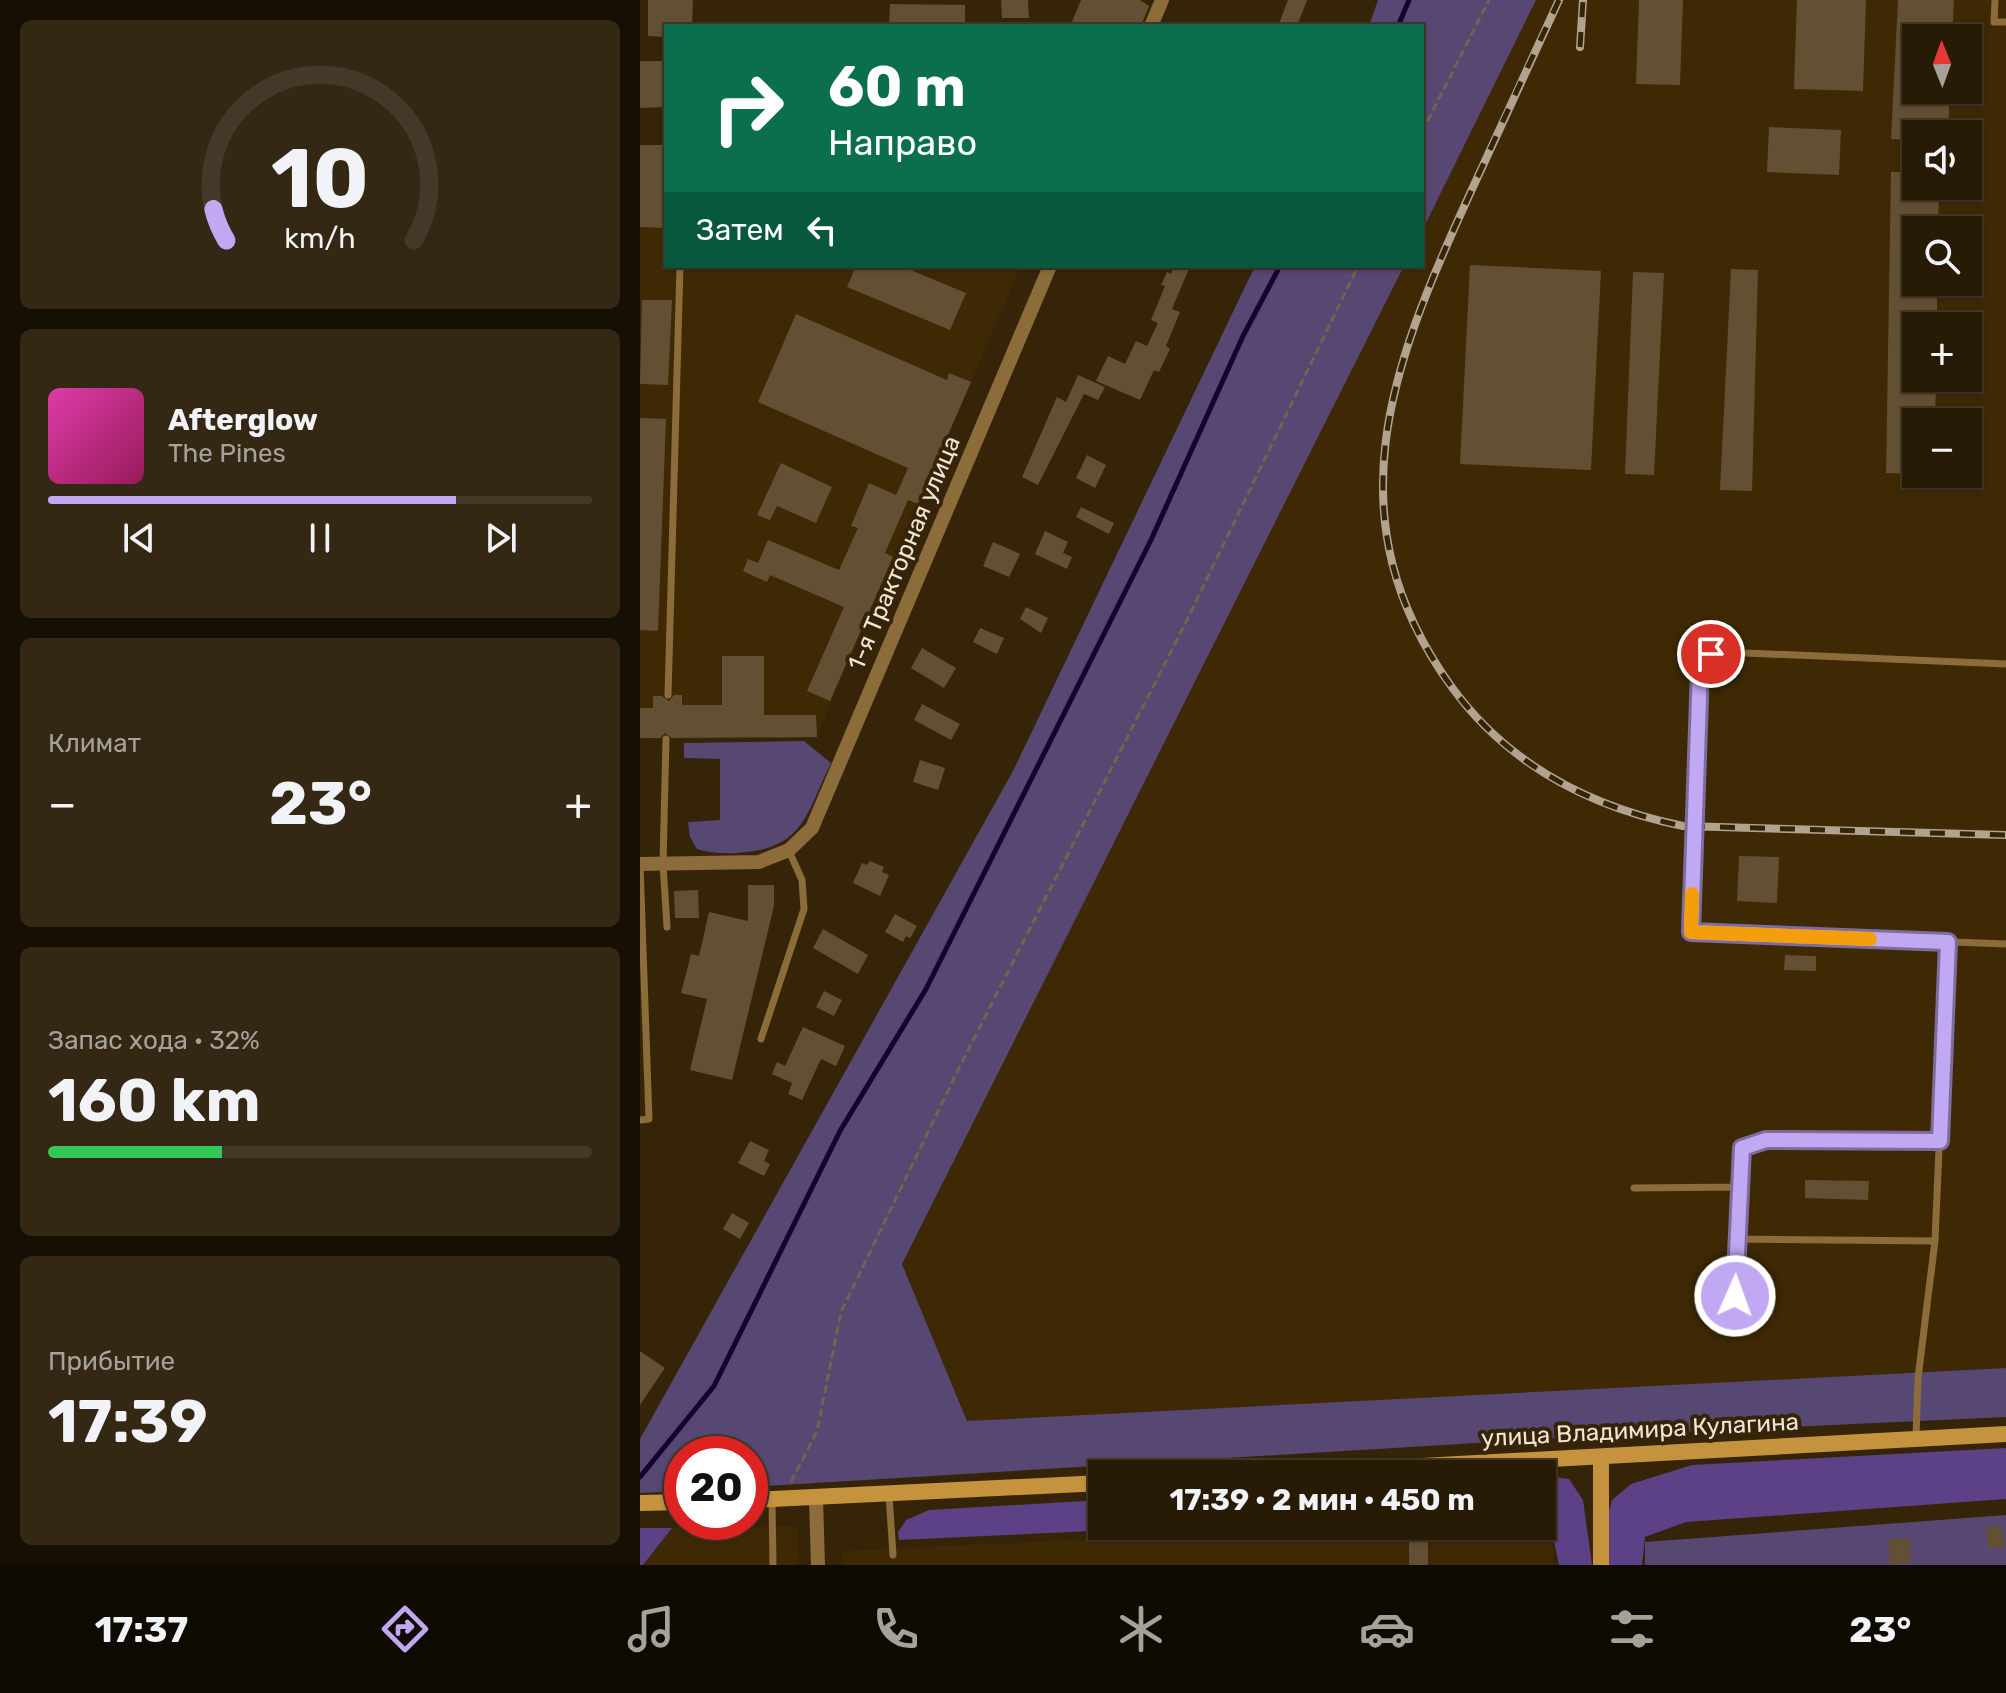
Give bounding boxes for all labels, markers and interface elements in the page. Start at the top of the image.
north arrow [1902,24,1982,104]
map controls [1902,24,1982,488]
text: 60 m [828,54,966,120]
icon: right [696,56,800,160]
button: sound [1902,120,1982,200]
text: Направо [828,121,977,164]
text: 10 [271,128,369,227]
icon: left [800,208,844,252]
text: Затем [696,212,784,248]
button: search [1902,216,1982,296]
text: km/h [284,221,356,255]
button: + [1902,312,1982,392]
text: Afterglow [168,402,318,438]
button: − [1902,408,1982,488]
street label: 1-я Тракторная улица [842,432,966,674]
text: The Pines [168,438,286,469]
icon: previous [117,516,161,560]
icon: pause [298,516,342,560]
icon: next [479,516,523,560]
pin [1677,620,1745,688]
icon: arrive [1689,632,1733,676]
text: Климат [48,728,141,759]
text: 23° [269,768,372,839]
text: − [48,778,77,830]
text: + [565,778,592,830]
text: Запас хода · 32% [48,1025,260,1056]
text: 160 km [48,1065,261,1136]
position arrow [1693,1254,1777,1338]
text: Прибытие [48,1346,175,1377]
text: 17:39 [48,1386,208,1457]
street label: улица Владимира Кулагина [1480,1408,1800,1452]
speed limit sign: 20 [664,1436,768,1540]
text: 17:39 · 2 мин · 450 m [1169,1482,1475,1518]
icon: directions [377,1601,433,1657]
icon: music [623,1601,679,1657]
icon: phone [868,1601,924,1657]
icon: climate [1113,1601,1169,1657]
icon: car [1359,1601,1415,1657]
icon: filters [1604,1601,1660,1657]
text: 17:37 [95,1608,188,1651]
text: 23° [1849,1608,1911,1651]

